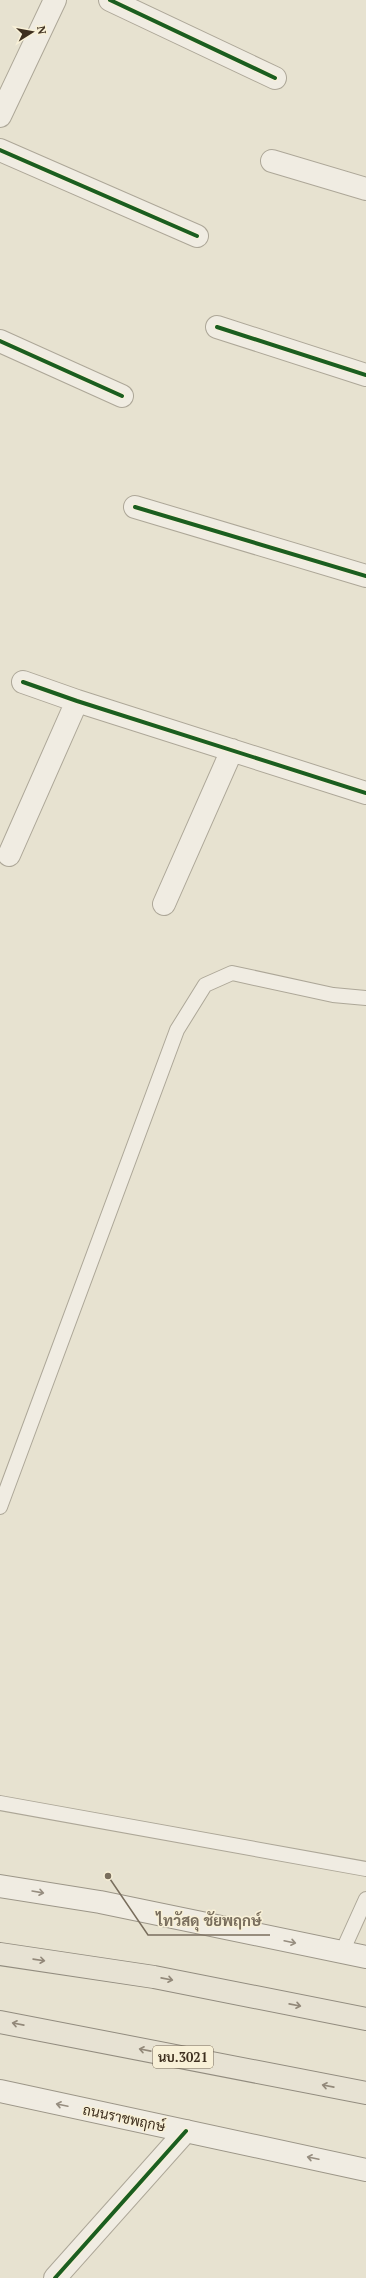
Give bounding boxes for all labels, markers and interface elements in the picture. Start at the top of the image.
north arrow [12,12,52,52]
text: N [34,25,50,36]
one-way arrow [32,1888,45,1896]
callout: ไทวัสดุ ชัยพฤกษ์ [148,1908,270,1935]
text: ไทวัสดุ ชัยพฤกษ์ [155,1910,262,1932]
one-way arrow [283,1938,296,1946]
one-way arrow [32,1956,45,1964]
one-way arrow [160,1976,173,1984]
one-way arrow [288,2001,301,2009]
one-way arrow [12,2020,25,2028]
one-way arrow [139,2045,152,2053]
road number: นบ.3021 [153,2046,213,2068]
one-way arrow [322,2082,335,2090]
one-way arrow [56,2100,69,2108]
street label: ถนนราชพฤกษ์ [81,2100,168,2136]
one-way arrow [307,2154,320,2162]

